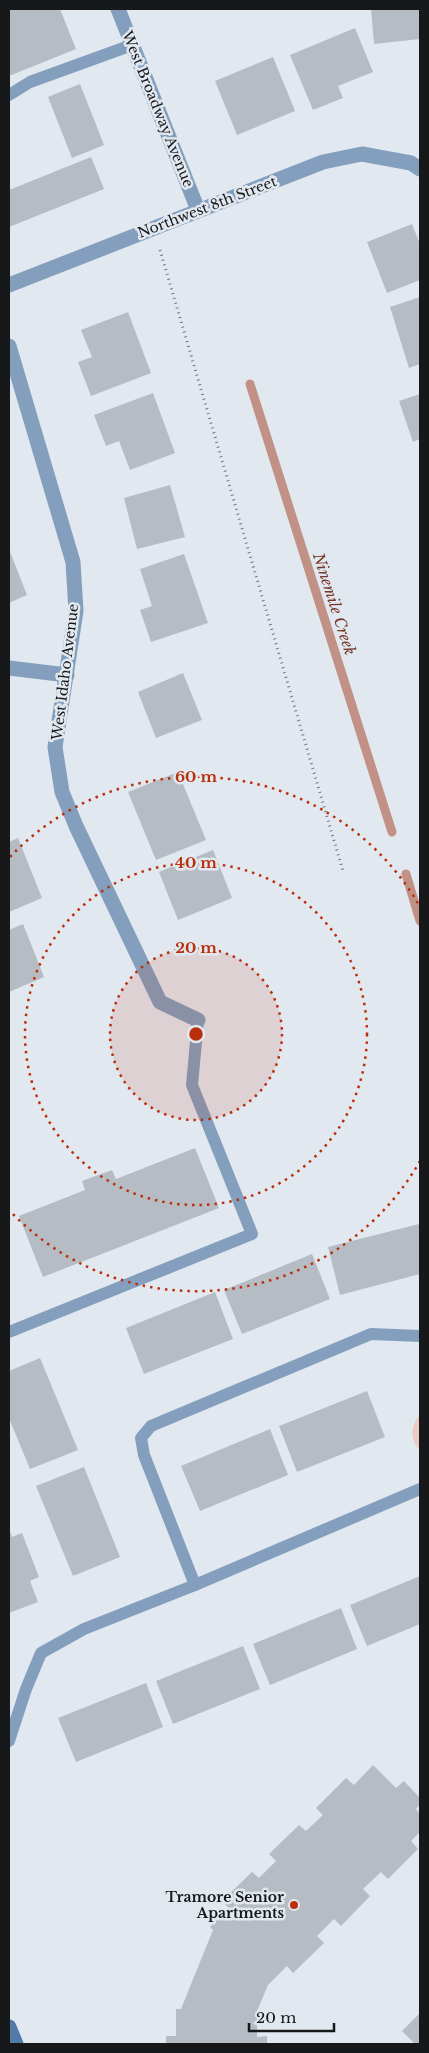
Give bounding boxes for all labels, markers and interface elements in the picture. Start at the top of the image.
street label: West Broadway Avenue [118,27,198,190]
street label: Northwest 8th Street [135,172,280,242]
water label: Ninemile Creek [309,549,360,657]
street label: West Idaho Avenue [48,603,82,742]
text: 60 m [175,767,217,786]
text: 40 m [175,853,217,872]
text: 20 m [175,938,217,957]
centre of rings [187,1025,205,1043]
place label: Tramore Senior Apartments [165,1888,284,1922]
marker: Tramore Senior Apartments [288,1899,300,1911]
scale bar [249,2000,334,2032]
text: 20 m [256,2008,296,2027]

